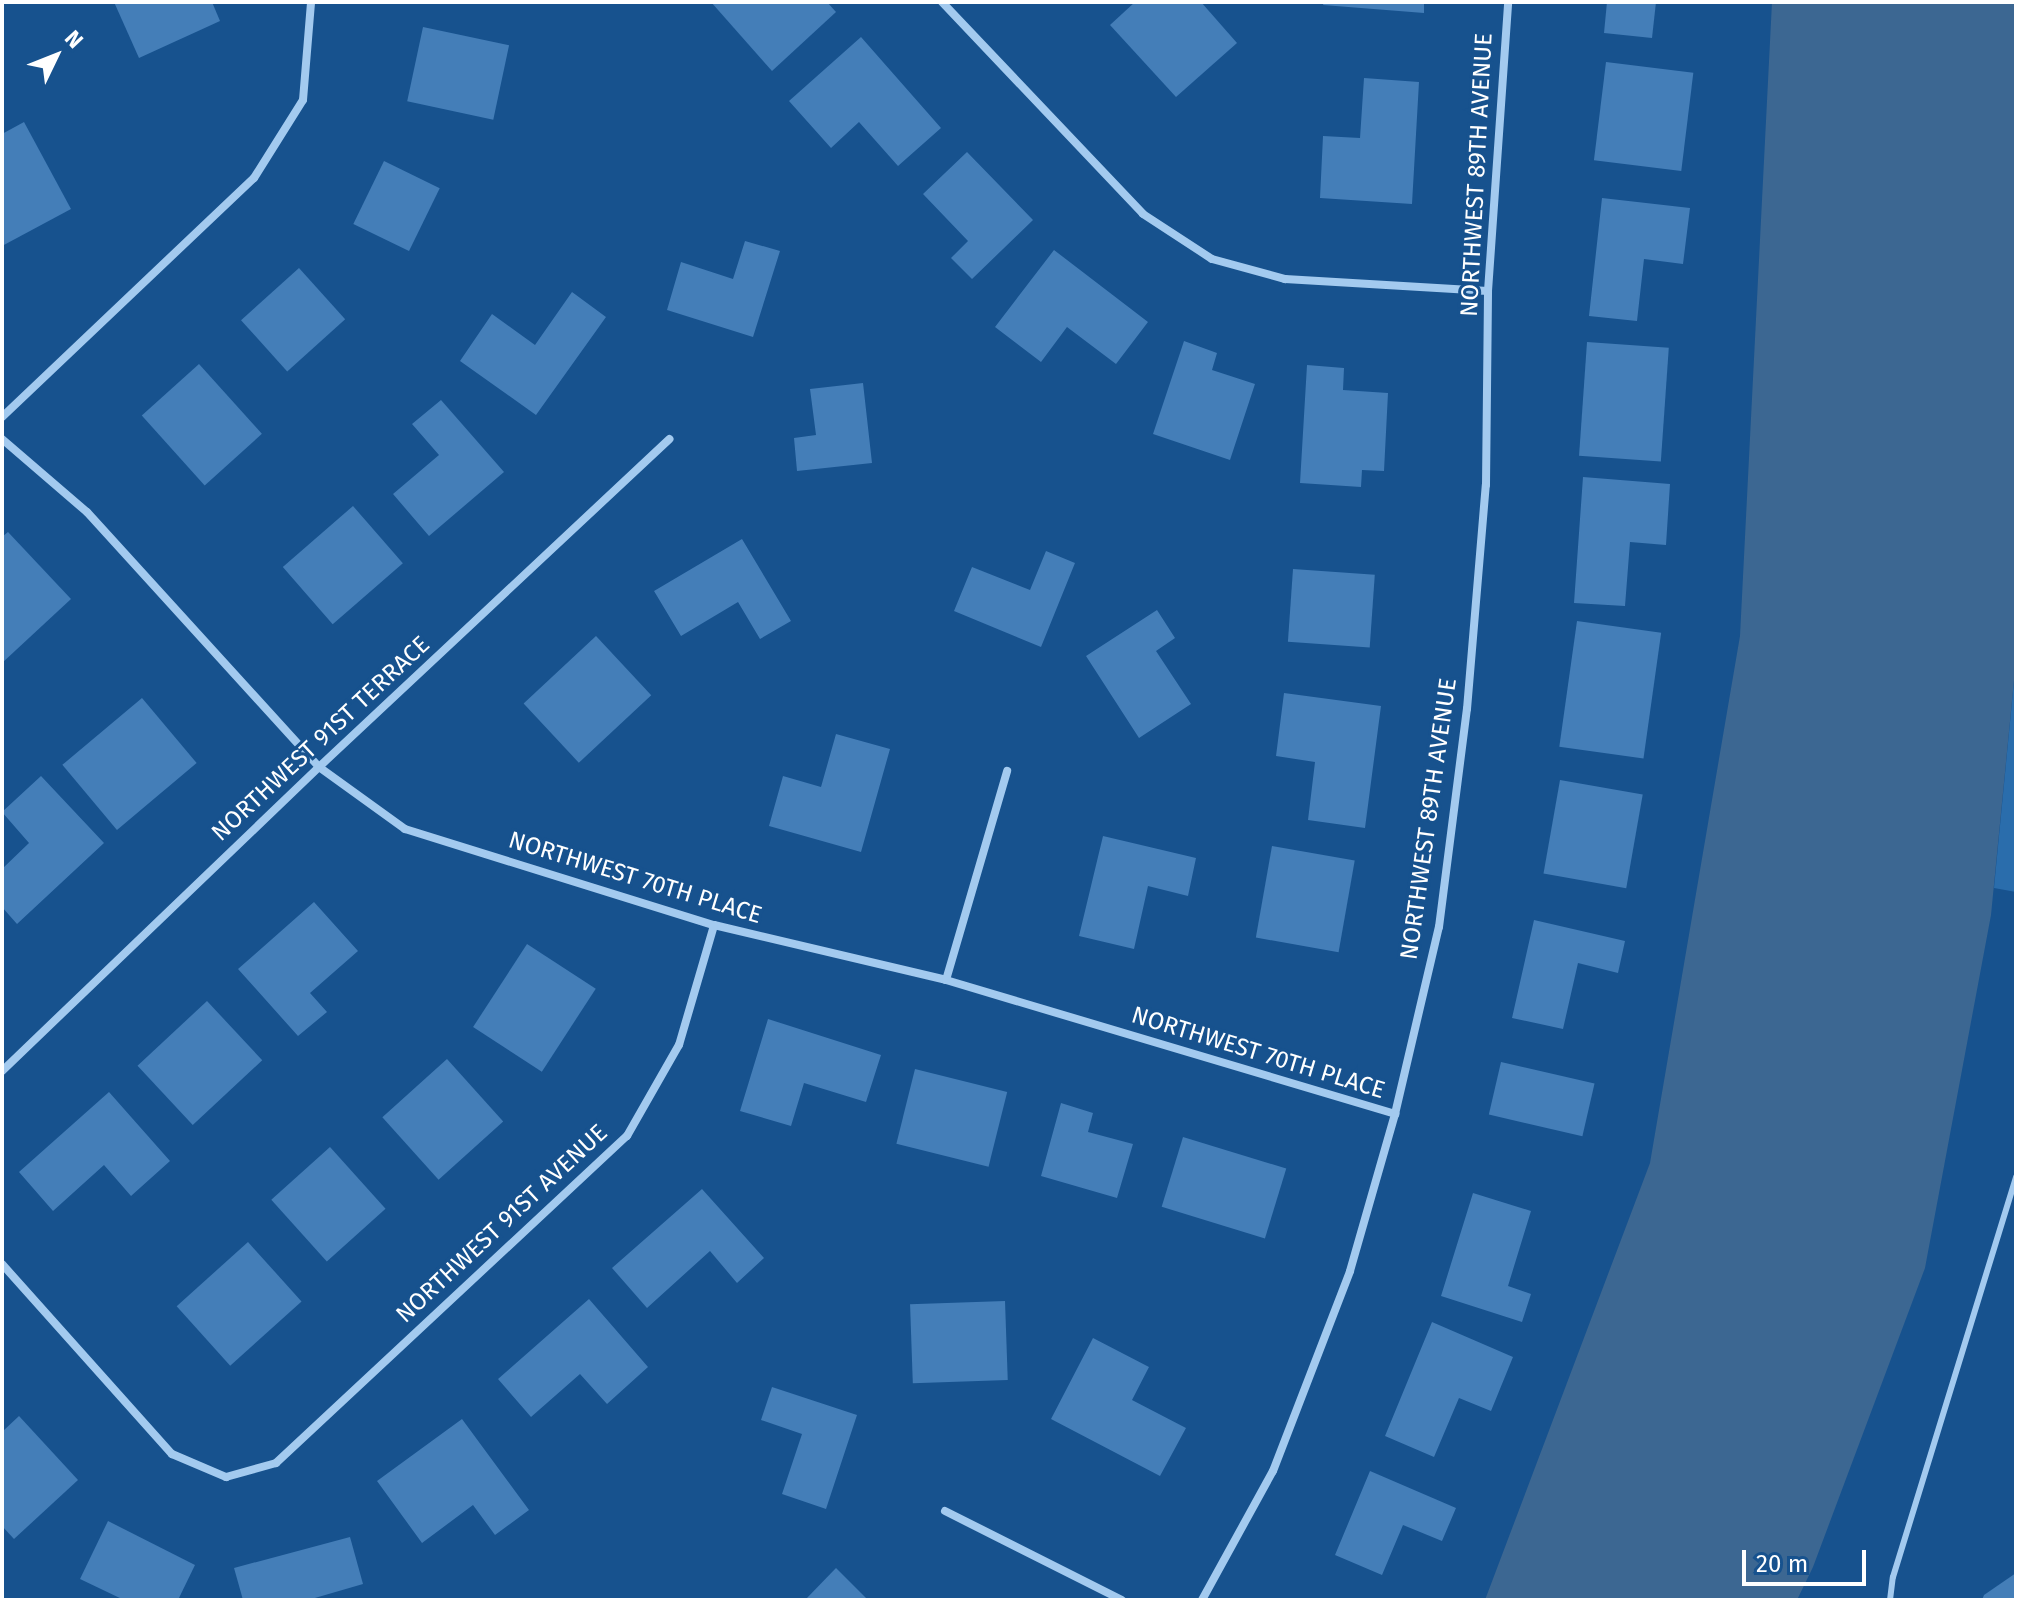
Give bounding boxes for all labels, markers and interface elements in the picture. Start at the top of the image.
north arrow [16,16,96,96]
text: N [59,25,89,54]
street label: NORTHWEST 89TH AVENUE [1455,32,1499,318]
street label: NORTHWEST 91ST TERRACE [206,630,436,848]
street label: NORTHWEST 89TH AVENUE [1395,676,1463,962]
street label: NORTHWEST 70TH PLACE [505,826,765,930]
street label: NORTHWEST 70TH PLACE [1128,1001,1388,1105]
street label: NORTHWEST 91ST AVENUE [390,1119,614,1329]
scale bar [1746,1534,1870,1584]
text: 20 m [1756,1550,1808,1578]

